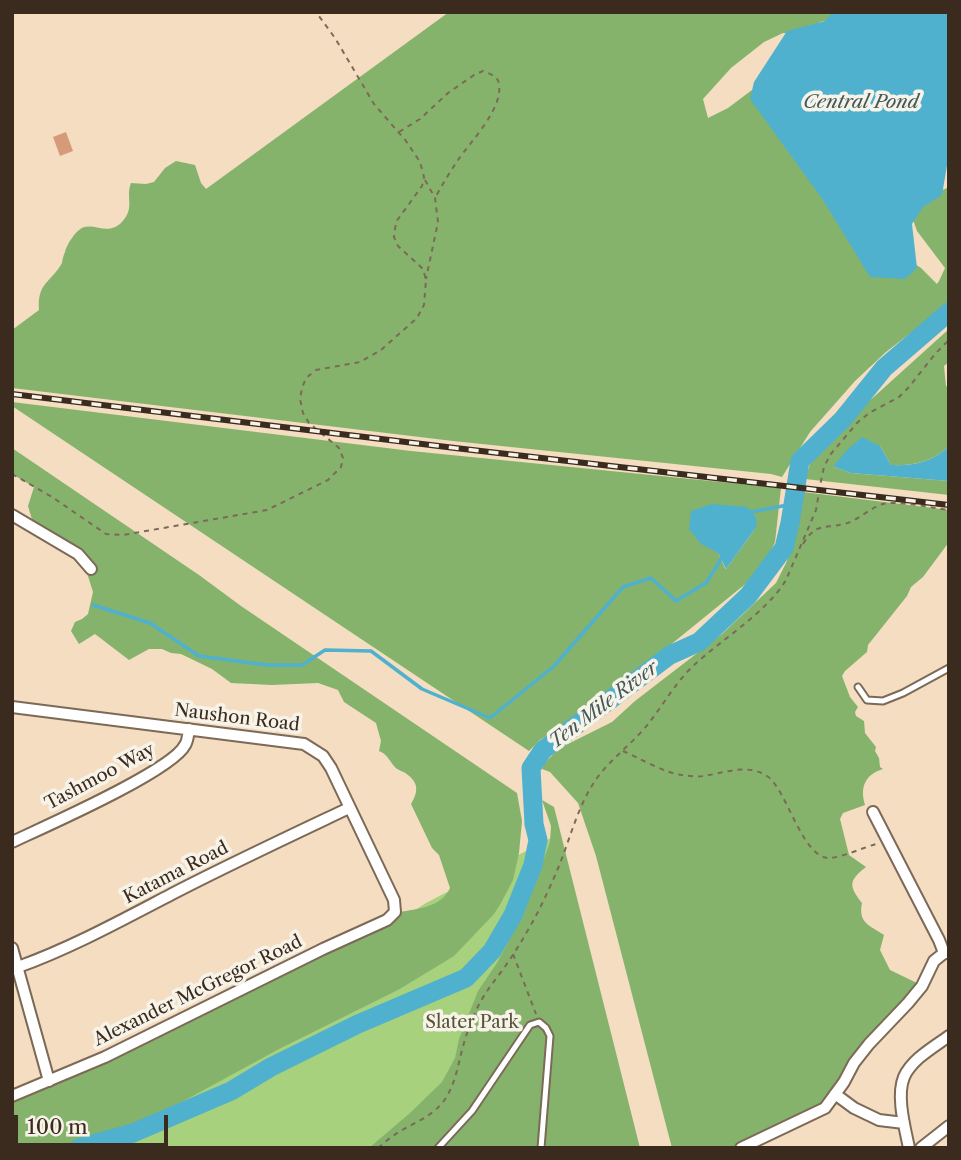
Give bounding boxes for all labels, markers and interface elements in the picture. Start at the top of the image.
water label: Central Pond [803,92,919,114]
water label: Ten Mile River [545,657,663,753]
street label: Naushon Road [173,700,301,736]
street label: Tashmoo Way [41,739,159,815]
street label: Katama Road [120,837,232,909]
street label: Alexander McGregor Road [90,931,306,1051]
park label: Slater Park [425,1012,519,1034]
scale bar [18,1100,172,1144]
text: 100 m [27,1114,88,1139]

